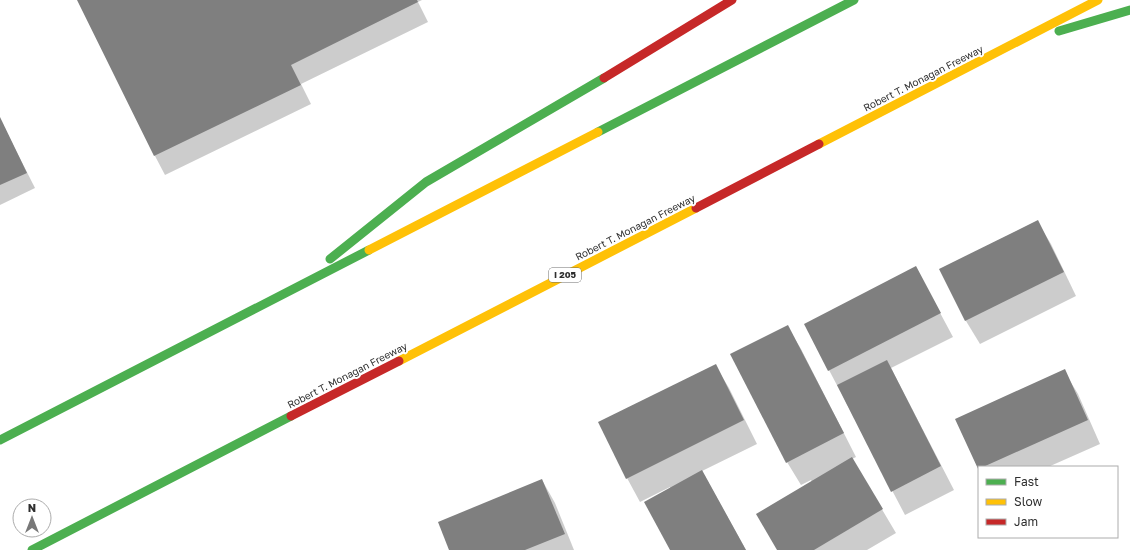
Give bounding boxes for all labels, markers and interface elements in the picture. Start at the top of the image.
street label: Robert T. Monagan Freeway [861,42,985,113]
street label: Robert T. Monagan Freeway [573,191,697,262]
road number: I 205 [549,268,581,282]
street label: Robert T. Monagan Freeway [285,339,409,410]
legend [978,466,1118,538]
text: Fast [1014,474,1039,489]
text: Slow [1014,494,1042,509]
north arrow [12,498,52,538]
text: N [28,501,36,514]
text: Jam [1014,514,1038,529]

